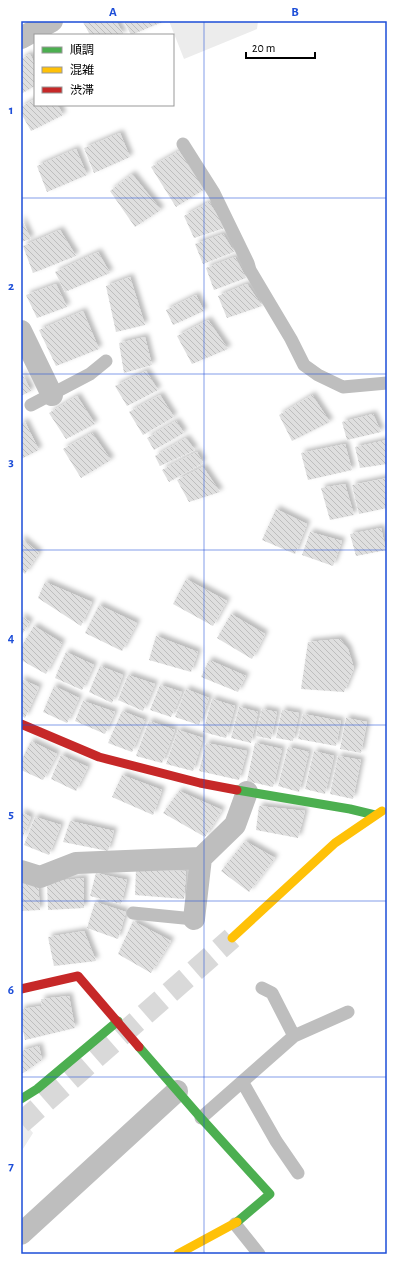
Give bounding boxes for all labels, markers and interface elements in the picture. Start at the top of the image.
text: A [109,6,117,19]
text: B [291,6,299,19]
legend [34,34,174,106]
scale bar [246,34,315,60]
text: 20 m [252,42,275,54]
text: 順調 [70,44,94,56]
text: 混雑 [70,63,94,76]
text: 渋滞 [70,84,94,96]
text: 1 [9,104,13,117]
text: 2 [8,280,14,293]
text: 3 [8,456,14,469]
text: 4 [8,632,15,645]
text: 5 [8,808,14,821]
text: 6 [8,984,14,997]
text: 7 [8,1160,14,1173]

